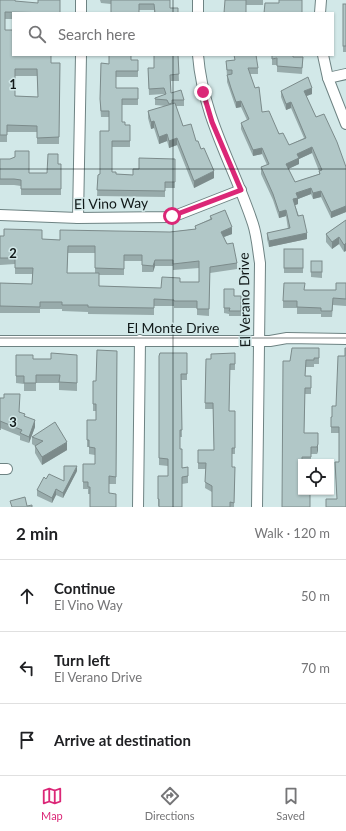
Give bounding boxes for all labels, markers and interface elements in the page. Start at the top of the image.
search box [12,12,334,56]
icon: search [26,23,48,45]
text: Search here [58,25,135,43]
text: 1 [9,76,17,92]
route end [194,83,212,101]
street label: El Vino Way [74,194,149,212]
route start [163,207,181,225]
text: 2 [9,245,17,261]
street label: El Verano Drive [235,252,253,348]
street label: El Monte Drive [127,319,219,336]
text: 3 [9,414,17,430]
map controls [298,459,334,495]
button: locate [298,459,334,495]
text: 2 min [16,523,58,544]
text: Walk · 120 m [254,525,330,541]
text: Continue [54,579,115,597]
icon: ahead [16,585,38,607]
text: 50 m [301,588,330,604]
text: El Vino Way [54,597,123,613]
text: Turn left [54,651,110,669]
icon: left [16,657,38,679]
text: 70 m [301,660,330,676]
text: El Verano Drive [54,669,142,685]
icon: arrive [16,729,38,751]
text: Arrive at destination [54,731,191,749]
tab: Map [41,785,63,822]
tab: Directions [145,785,194,822]
tab: Saved [276,785,305,822]

